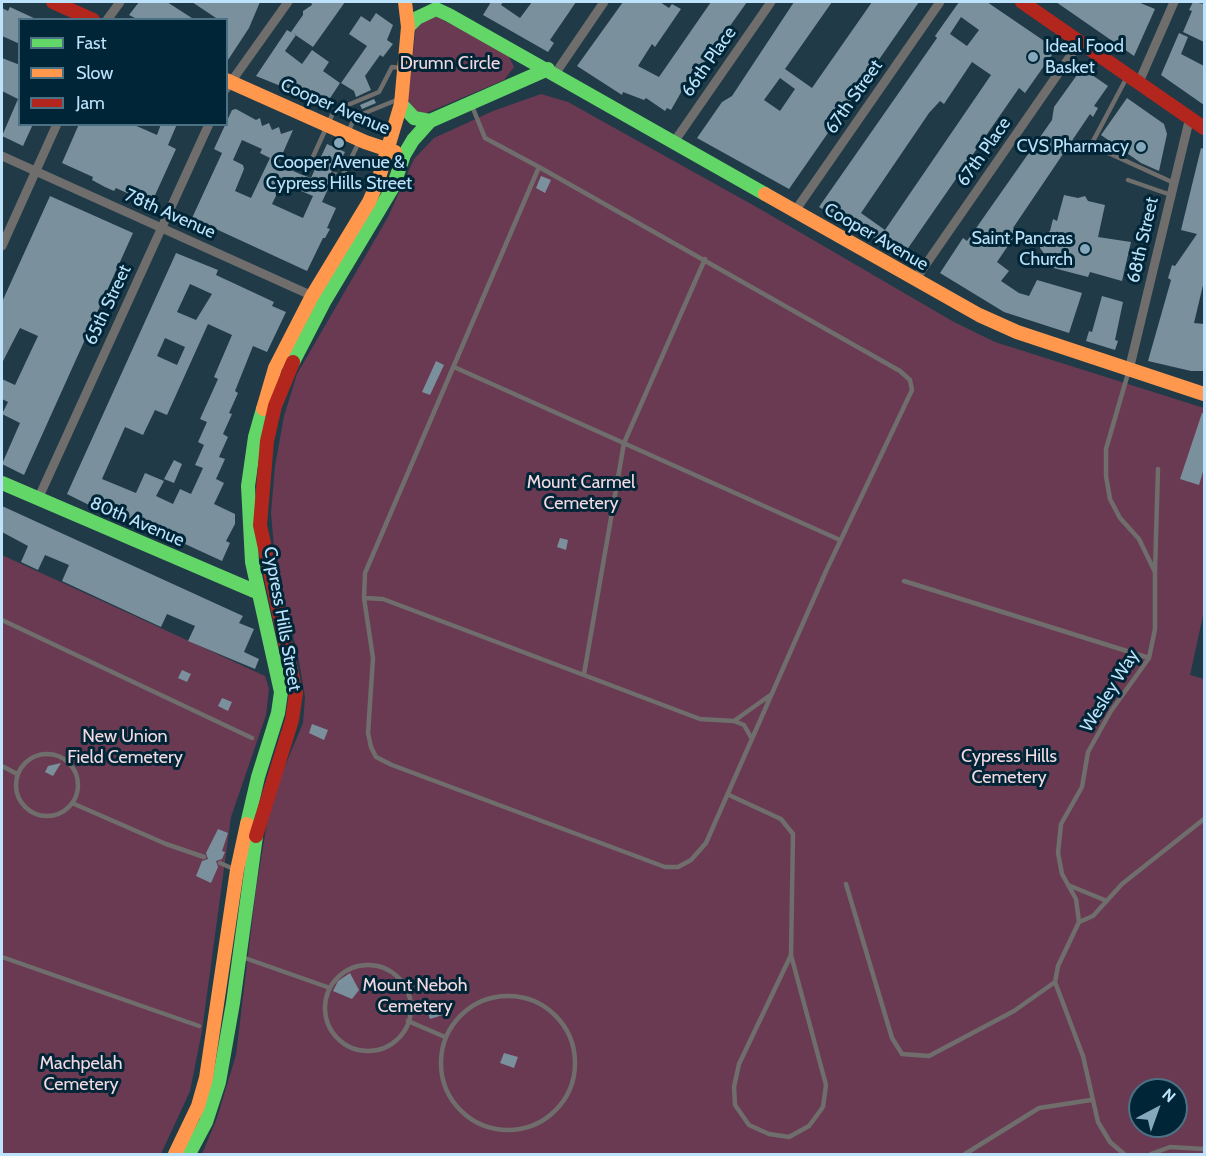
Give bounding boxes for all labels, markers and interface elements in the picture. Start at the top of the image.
legend [18,18,228,126]
street label: 66th Place [677,23,741,101]
text: Fast [76,32,107,54]
place label: Ideal Food Basket [1045,36,1124,78]
marker: Ideal Food Basket [1026,50,1040,64]
park label: Drumn Circle [400,53,500,75]
street label: 67th Street [821,56,887,138]
text: Slow [76,62,113,84]
street label: Cooper Avenue [277,74,393,140]
text: Jam [76,92,105,114]
street label: 67th Place [952,113,1016,191]
marker: Cooper Avenue & Cypress Hills Street [332,136,346,150]
place label: CVS Pharmacy [1016,136,1129,158]
marker: CVS Pharmacy [1134,140,1148,154]
place label: Cooper Avenue & Cypress Hills Street [266,152,412,195]
street label: 78th Avenue [121,184,219,244]
street label: 68th Street [1123,195,1163,285]
street label: Cooper Avenue [820,198,932,276]
place label: Saint Pancras Church [971,228,1073,270]
marker: Saint Pancras Church [1078,242,1092,256]
street label: 65th Street [80,261,136,349]
park label: Mount Carmel Cemetery [527,472,635,514]
street label: 80th Avenue [87,492,187,552]
street label: Cypress Hills Street [259,545,305,693]
street label: Wesley Way [1076,646,1144,736]
park label: New Union Field Cemetery [67,726,183,768]
park label: Cypress Hills Cemetery [961,746,1057,789]
park label: Mount Neboh Cemetery [362,975,468,1018]
park label: Machpelah Cemetery [40,1053,122,1096]
north arrow [1128,1078,1188,1138]
text: N [1158,1085,1179,1106]

